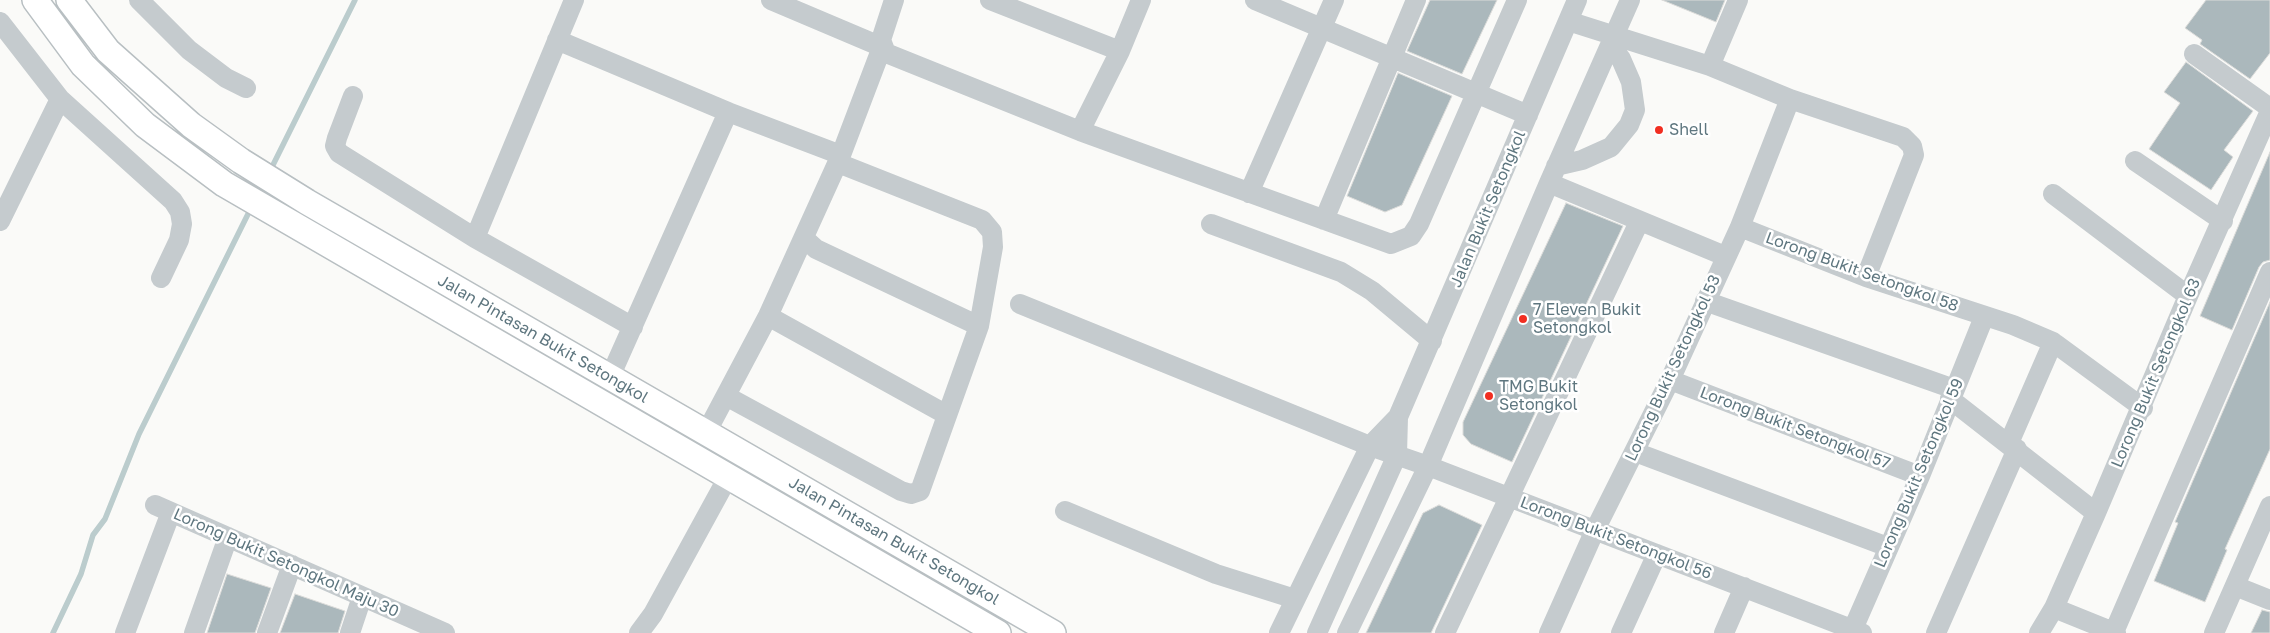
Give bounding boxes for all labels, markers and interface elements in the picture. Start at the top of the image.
place label: Shell [1669,120,1709,140]
marker: Shell [1653,124,1665,136]
street label: Jalan Bukit Setongkol [1446,128,1530,290]
street label: Lorong Bukit Setongkol 58 [1763,228,1961,316]
street label: Jalan Pintasan Bukit Setongkol [434,271,652,407]
street label: Lorong Bukit Setongkol 53 [1621,272,1725,464]
street label: Lorong Bukit Setongkol 63 [2107,275,2205,471]
place label: 7 Eleven Bukit Setongkol [1533,300,1641,338]
marker: 7 Eleven Bukit Setongkol [1517,313,1529,325]
street label: Lorong Bukit Setongkol 59 [1870,376,1968,570]
place label: TMG Bukit Setongkol [1499,377,1578,415]
street label: Lorong Bukit Setongkol 57 [1697,383,1893,473]
marker: TMG Bukit Setongkol [1483,390,1495,402]
street label: Jalan Pintasan Bukit Setongkol [785,473,1003,609]
street label: Lorong Bukit Setongkol 56 [1517,493,1715,583]
street label: Lorong Bukit Setongkol Maju 30 [170,504,402,622]

